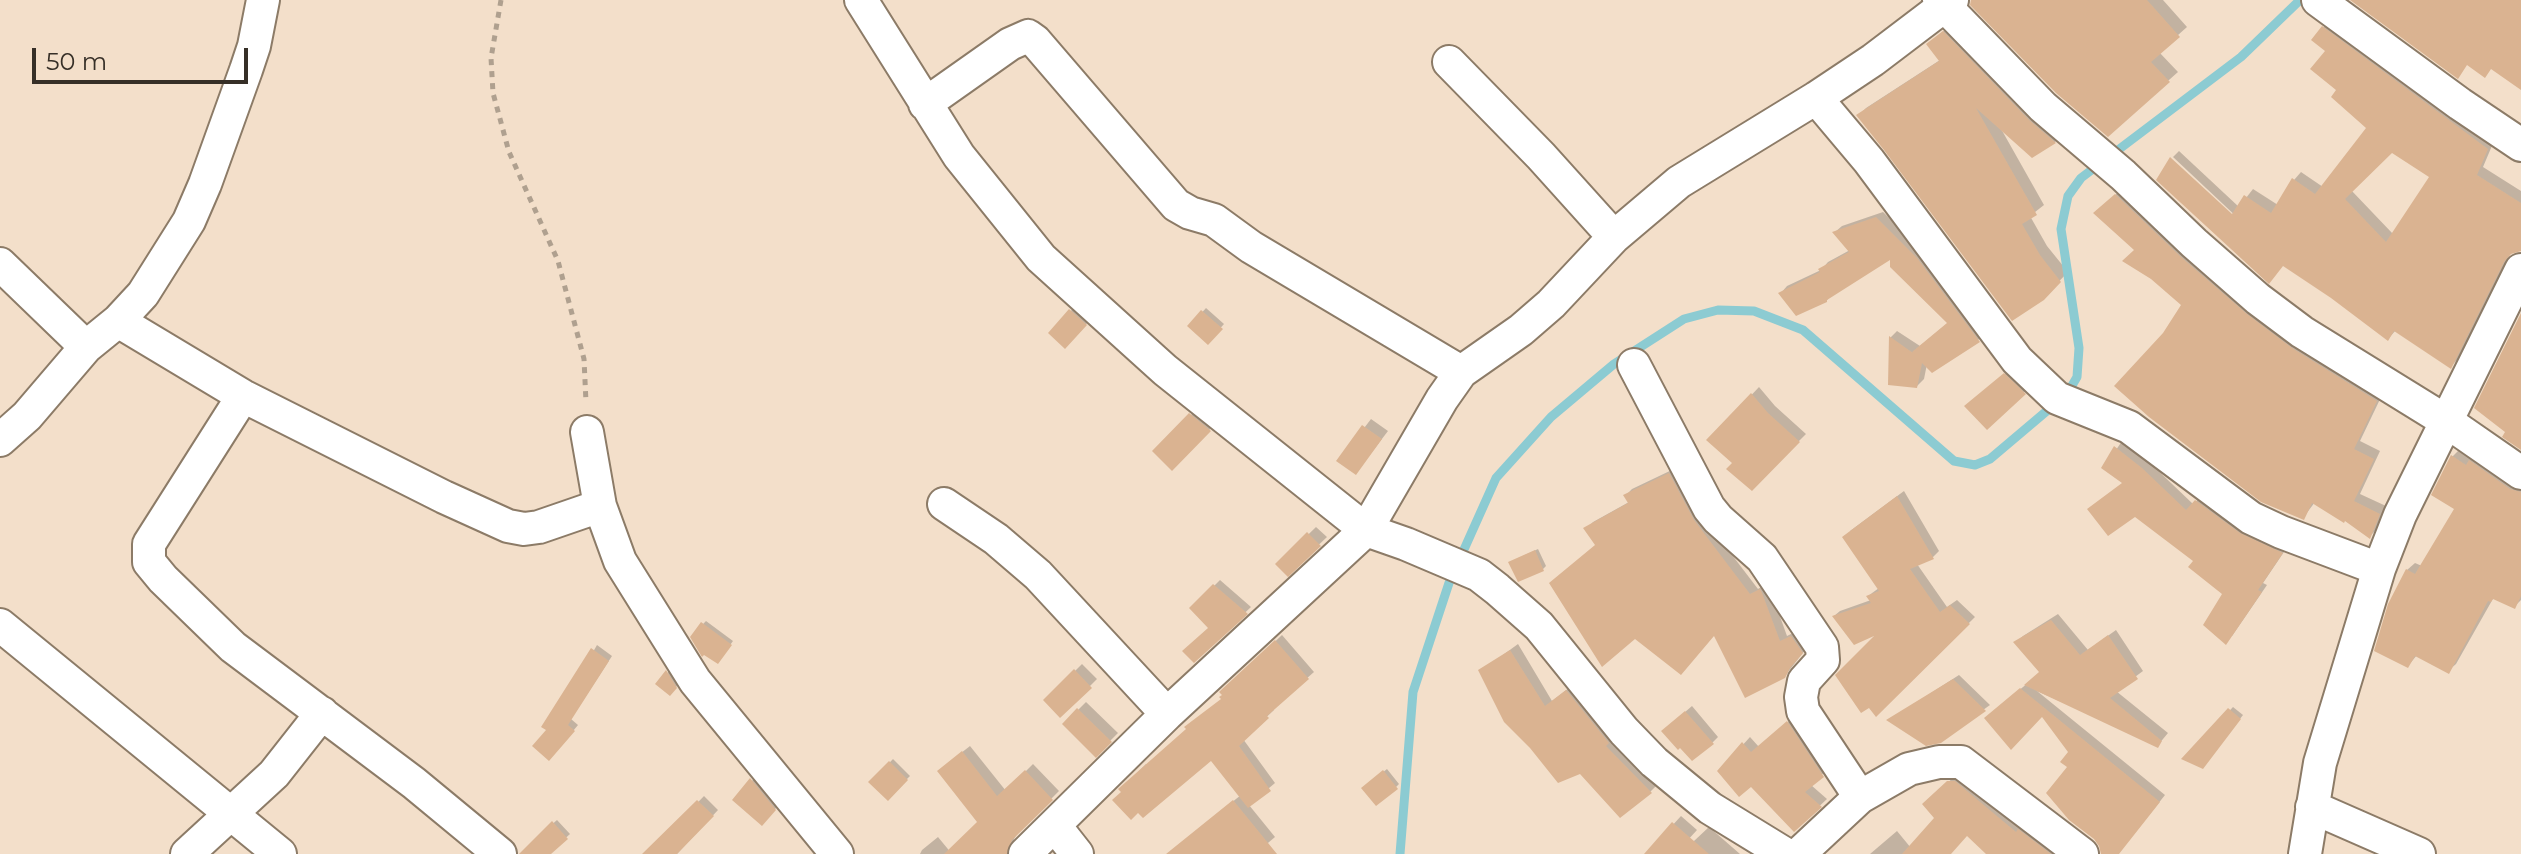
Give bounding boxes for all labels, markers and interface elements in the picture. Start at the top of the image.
scale bar [36,32,252,82]
text: 50 m [46,47,107,76]

